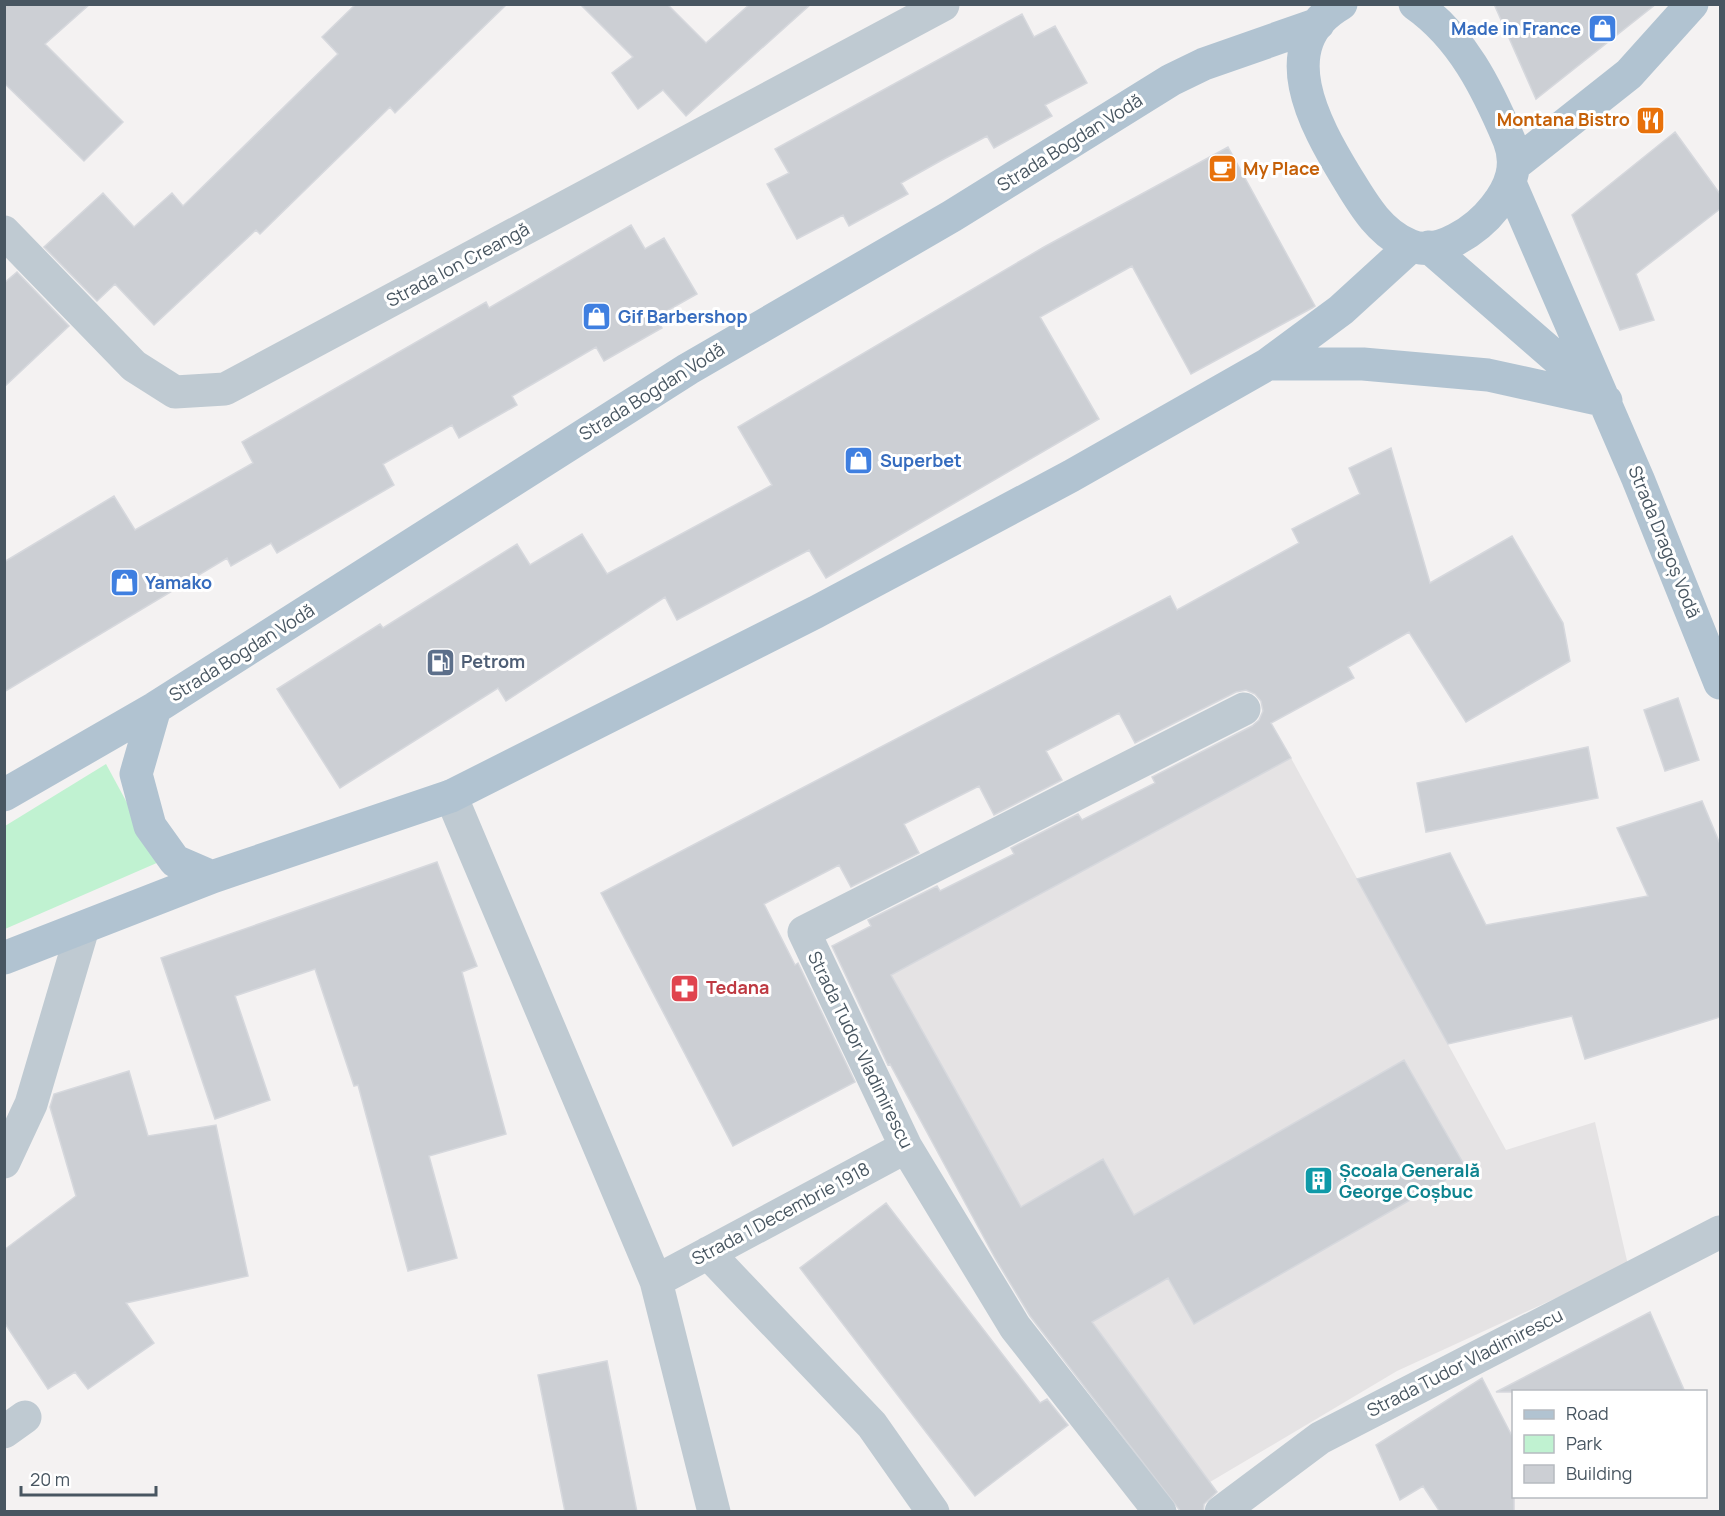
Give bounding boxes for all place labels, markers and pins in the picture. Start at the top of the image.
shop icon: Made in France [1586,13,1618,45]
place label: Made in France [1451,16,1581,40]
restaurant icon: Montana Bistro [1635,104,1667,136]
place label: Montana Bistro [1497,107,1630,131]
cafe icon: My Place [1206,153,1238,185]
place label: My Place [1243,156,1320,180]
shop icon: Gif Barbershop [581,301,613,333]
place label: Gif Barbershop [618,304,748,328]
shop icon: Superbet [843,445,875,477]
place label: Superbet [880,448,962,472]
shop icon: Yamako [108,567,140,599]
place label: Yamako [145,570,212,594]
fuel station icon: Petrom [424,646,456,678]
place label: Petrom [461,649,525,673]
pharmacy icon: Tedana [669,972,701,1004]
place label: Tedana [706,975,769,999]
place label: Școala Generală George Coșbuc [1339,1158,1480,1203]
building icon: Școala Generală George Coșbuc [1302,1165,1334,1197]

